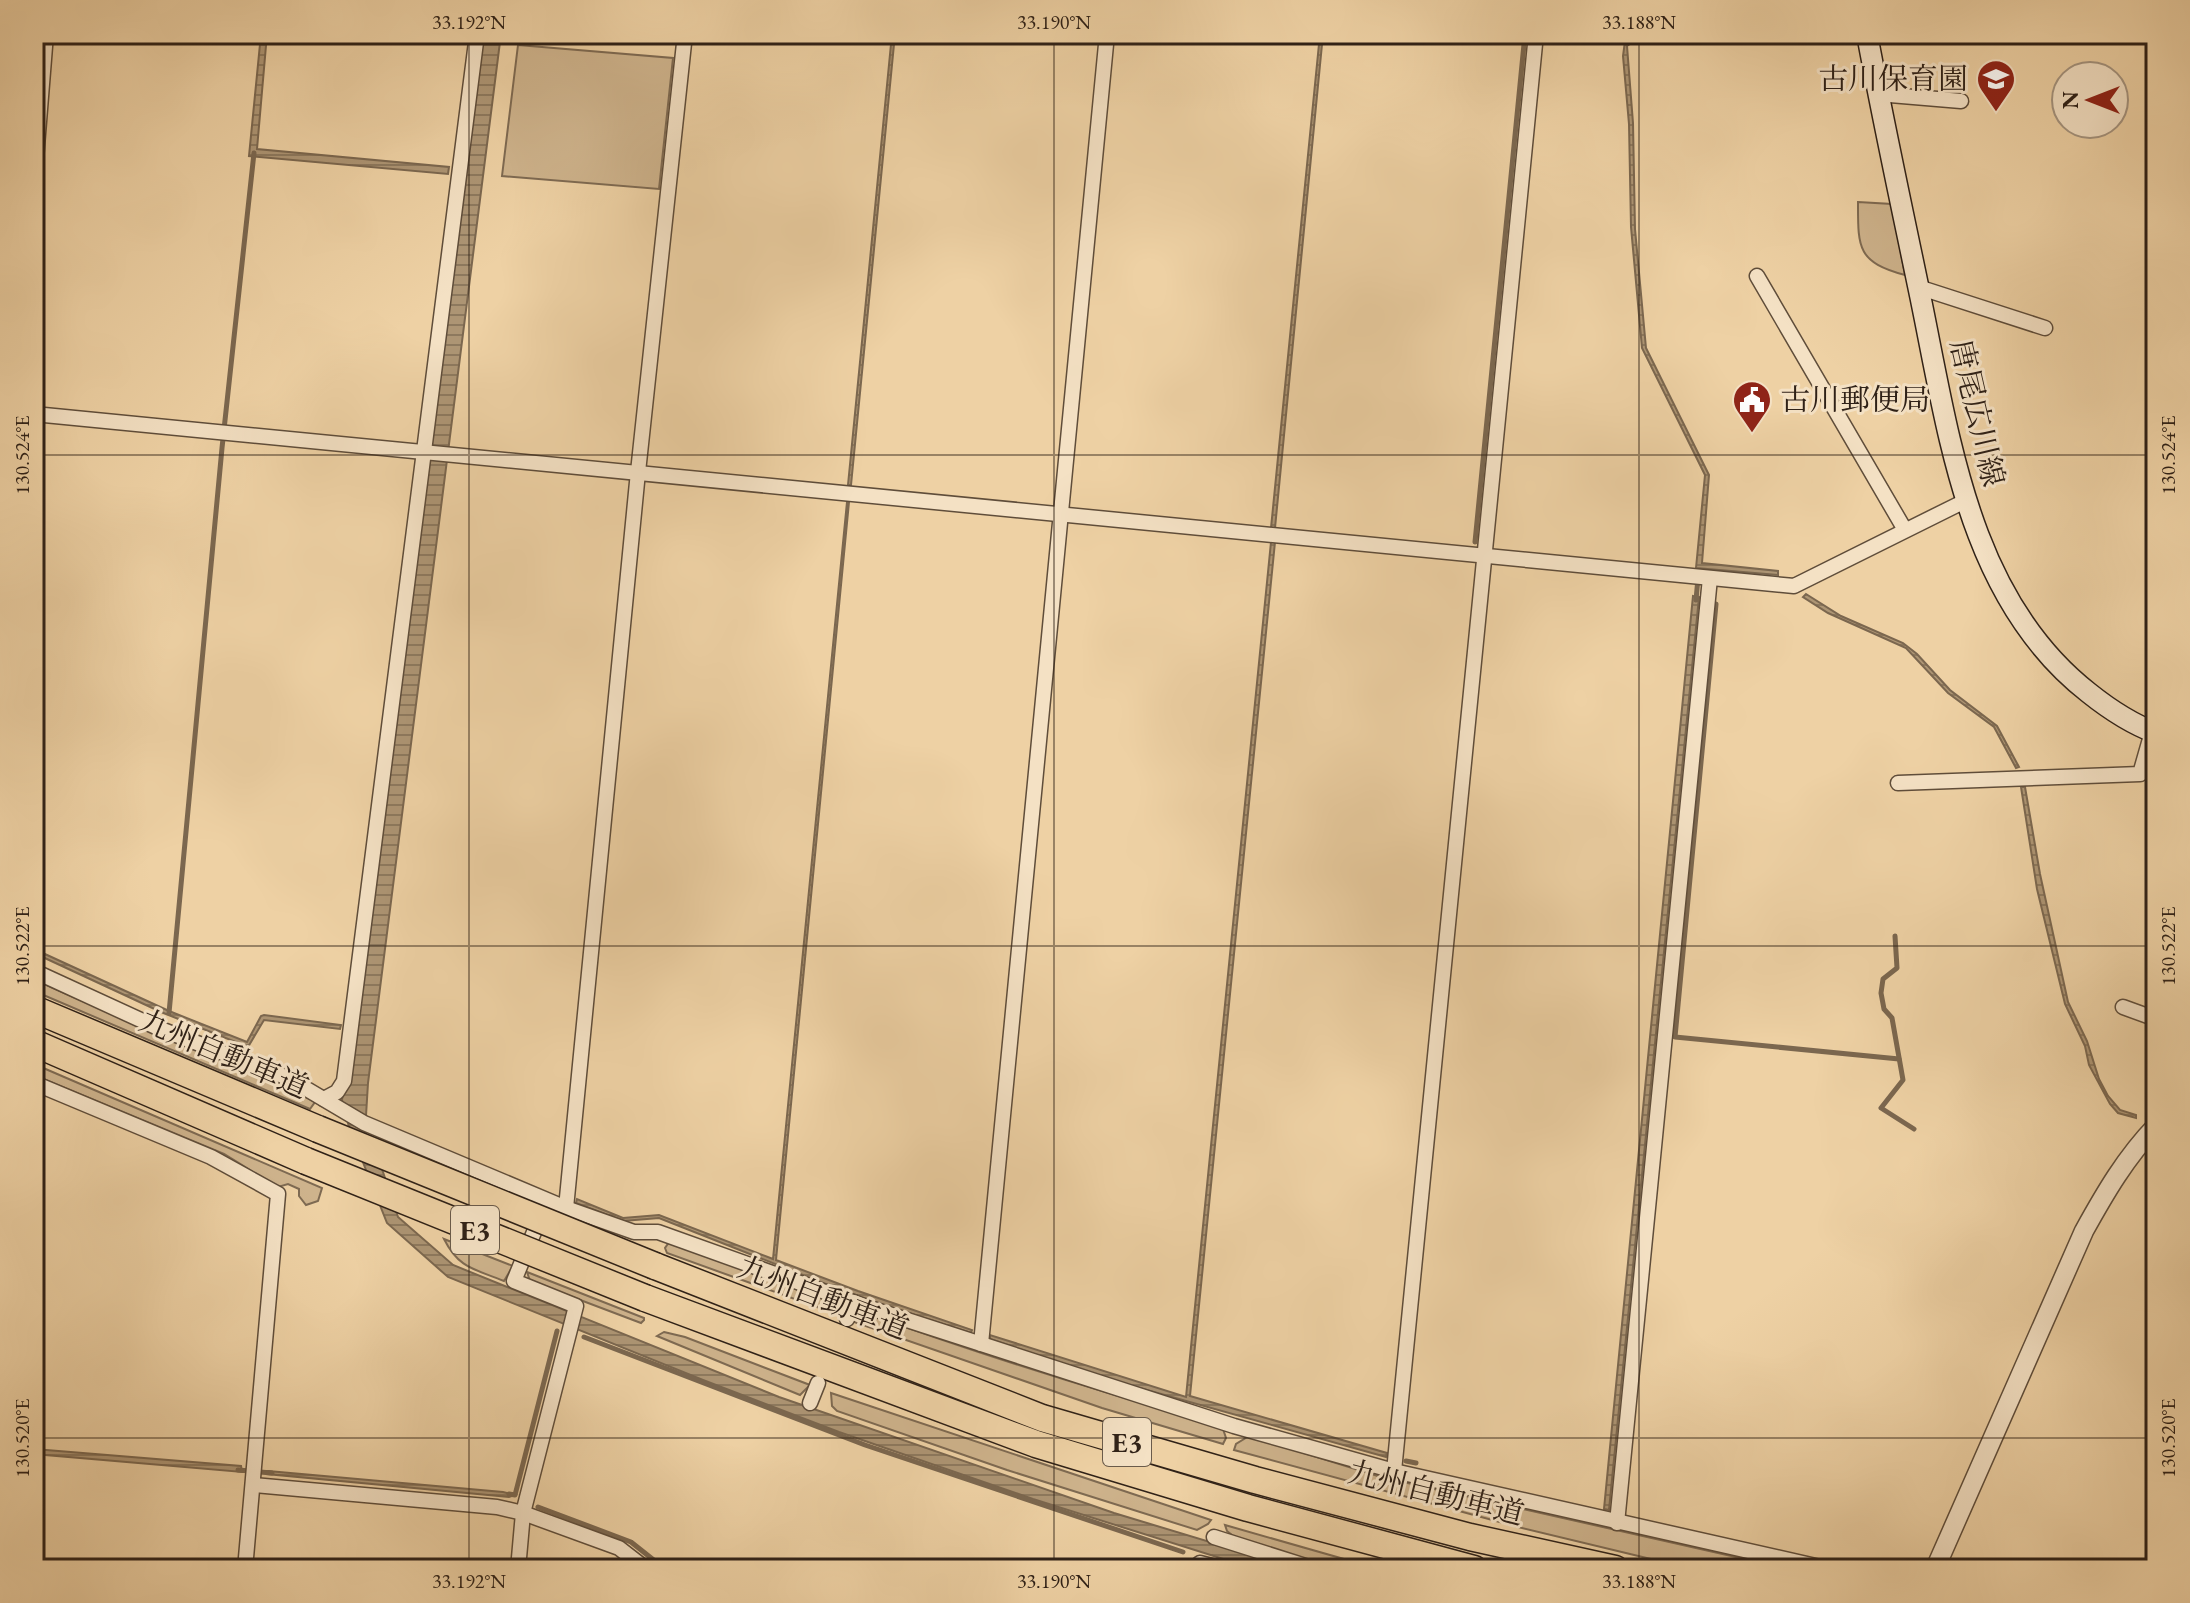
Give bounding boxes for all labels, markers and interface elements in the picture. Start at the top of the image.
text: 33.192°N [432,9,506,35]
text: 33.190°N [1017,9,1091,35]
text: 33.188°N [1602,9,1676,35]
school or university icon: 古川保育園 [1975,58,2017,113]
place label: 古川保育園 [1818,59,1968,98]
north arrow [2050,60,2130,140]
text: N [2056,91,2085,109]
street label: 唐尾広川線 [1942,335,2013,490]
public building icon: 古川郵便局 [1731,379,1773,434]
place label: 古川郵便局 [1780,380,1930,419]
text: 130.524°E [9,415,35,495]
text: 130.524°E [2155,415,2181,495]
text: 130.522°E [9,906,35,986]
text: 130.522°E [2155,906,2181,986]
street label: 九州自動車道 [134,1000,315,1107]
road number: E3 [451,1206,499,1254]
street label: 九州自動車道 [732,1247,914,1348]
text: 130.520°E [9,1398,35,1478]
text: 130.520°E [2155,1398,2181,1478]
road number: E3 [1103,1418,1151,1466]
street label: 九州自動車道 [1344,1452,1528,1533]
text: 33.192°N [432,1568,506,1594]
text: 33.190°N [1017,1568,1091,1594]
text: 33.188°N [1602,1568,1676,1594]

